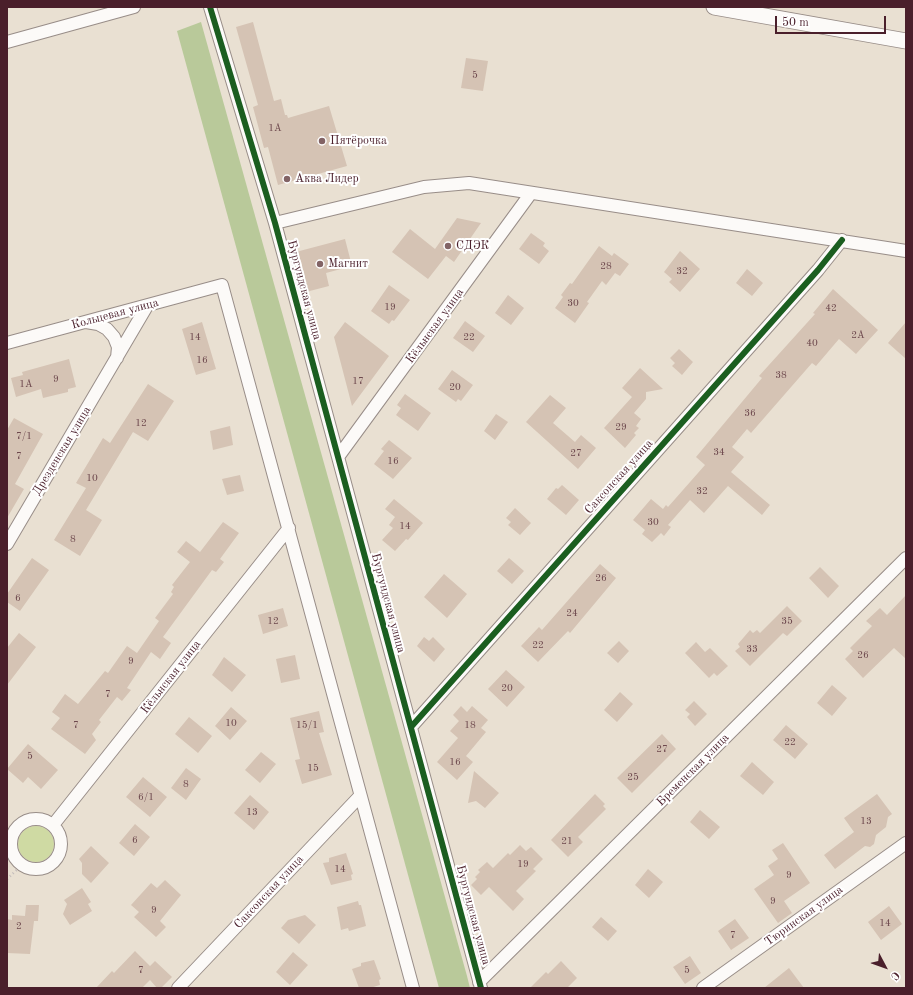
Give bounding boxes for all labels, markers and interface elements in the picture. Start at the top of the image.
scale bar [777,8,888,34]
text: 50 m [782,17,809,29]
house number: 5 [472,69,478,81]
house number: 1А [268,122,282,134]
place label: Пятёрочка [330,134,387,148]
marker: Пятёрочка [317,136,327,146]
place label: Аква Лидер [295,172,359,186]
marker: Аква Лидер [282,174,292,184]
street label: Бургундская улица [284,239,324,341]
place label: СДЭК [456,239,489,253]
marker: СДЭК [443,241,453,251]
place label: Магнит [328,257,368,271]
marker: Магнит [315,259,325,269]
house number: 28 [600,260,612,272]
house number: 32 [676,265,688,277]
street label: Кёльнская улица [403,286,467,366]
street label: Кольцевая улица [70,295,160,333]
house number: 30 [567,297,579,309]
house number: 19 [384,301,396,313]
house number: 42 [825,302,837,314]
house number: 2А [851,329,865,341]
house number: 14 [189,331,201,343]
house number: 22 [463,331,475,343]
house number: 40 [806,337,818,349]
house number: 16 [196,354,208,366]
house number: 38 [775,369,787,381]
house number: 9 [53,373,59,385]
house number: 17 [352,375,364,387]
house number: 1А [19,378,33,390]
house number: 20 [449,381,461,393]
street label: Дрезденская улица [30,404,94,498]
house number: 36 [744,407,756,419]
house number: 12 [135,417,147,429]
house number: 29 [615,421,627,433]
house number: 7/1 [16,430,32,442]
street label: Саксонская улица [582,437,656,517]
house number: 34 [713,446,725,458]
house number: 27 [570,447,582,459]
house number: 7 [16,450,22,462]
house number: 16 [387,455,399,467]
house number: 10 [86,472,98,484]
house number: 32 [696,485,708,497]
house number: 30 [647,516,659,528]
house number: 14 [399,520,411,532]
house number: 8 [70,533,76,545]
street label: Бургундская улица [368,552,408,654]
house number: 26 [595,572,607,584]
house number: 6 [15,592,21,604]
house number: 24 [566,607,578,619]
house number: 12 [267,615,279,627]
house number: 35 [781,615,793,627]
street label: Кёльнская улица [138,637,204,717]
house number: 22 [532,639,544,651]
house number: 33 [746,643,758,655]
house number: 26 [857,649,869,661]
house number: 9 [128,655,134,667]
house number: 20 [501,682,513,694]
house number: 7 [105,688,111,700]
house number: 10 [225,717,237,729]
house number: 7 [73,719,79,731]
house number: 15/1 [296,719,318,731]
house number: 18 [464,719,476,731]
street label: Бременская улица [654,731,732,809]
house number: 22 [784,736,796,748]
house number: 27 [656,743,668,755]
house number: 5 [27,750,33,762]
house number: 16 [449,756,461,768]
house number: 15 [307,762,319,774]
house number: 25 [627,771,639,783]
house number: 8 [183,778,189,790]
house number: 6/1 [138,791,154,803]
house number: 13 [246,806,258,818]
house number: 13 [860,815,872,827]
house number: 6 [132,834,138,846]
house number: 21 [561,835,573,847]
street label: Саксонская улица [231,852,307,932]
house number: 19 [517,858,529,870]
house number: 14 [334,863,346,875]
street label: Бургундская улица [453,864,493,966]
house number: 9 [786,869,792,881]
street label: Тюринская улица [762,883,846,949]
house number: 9 [770,895,776,907]
house number: 9 [151,904,157,916]
house number: 14 [879,917,891,929]
house number: 2 [16,920,22,932]
house number: 7 [730,929,736,941]
north arrow [865,947,905,987]
house number: 7 [138,964,144,976]
house number: 5 [684,964,690,976]
text: С [888,969,901,982]

